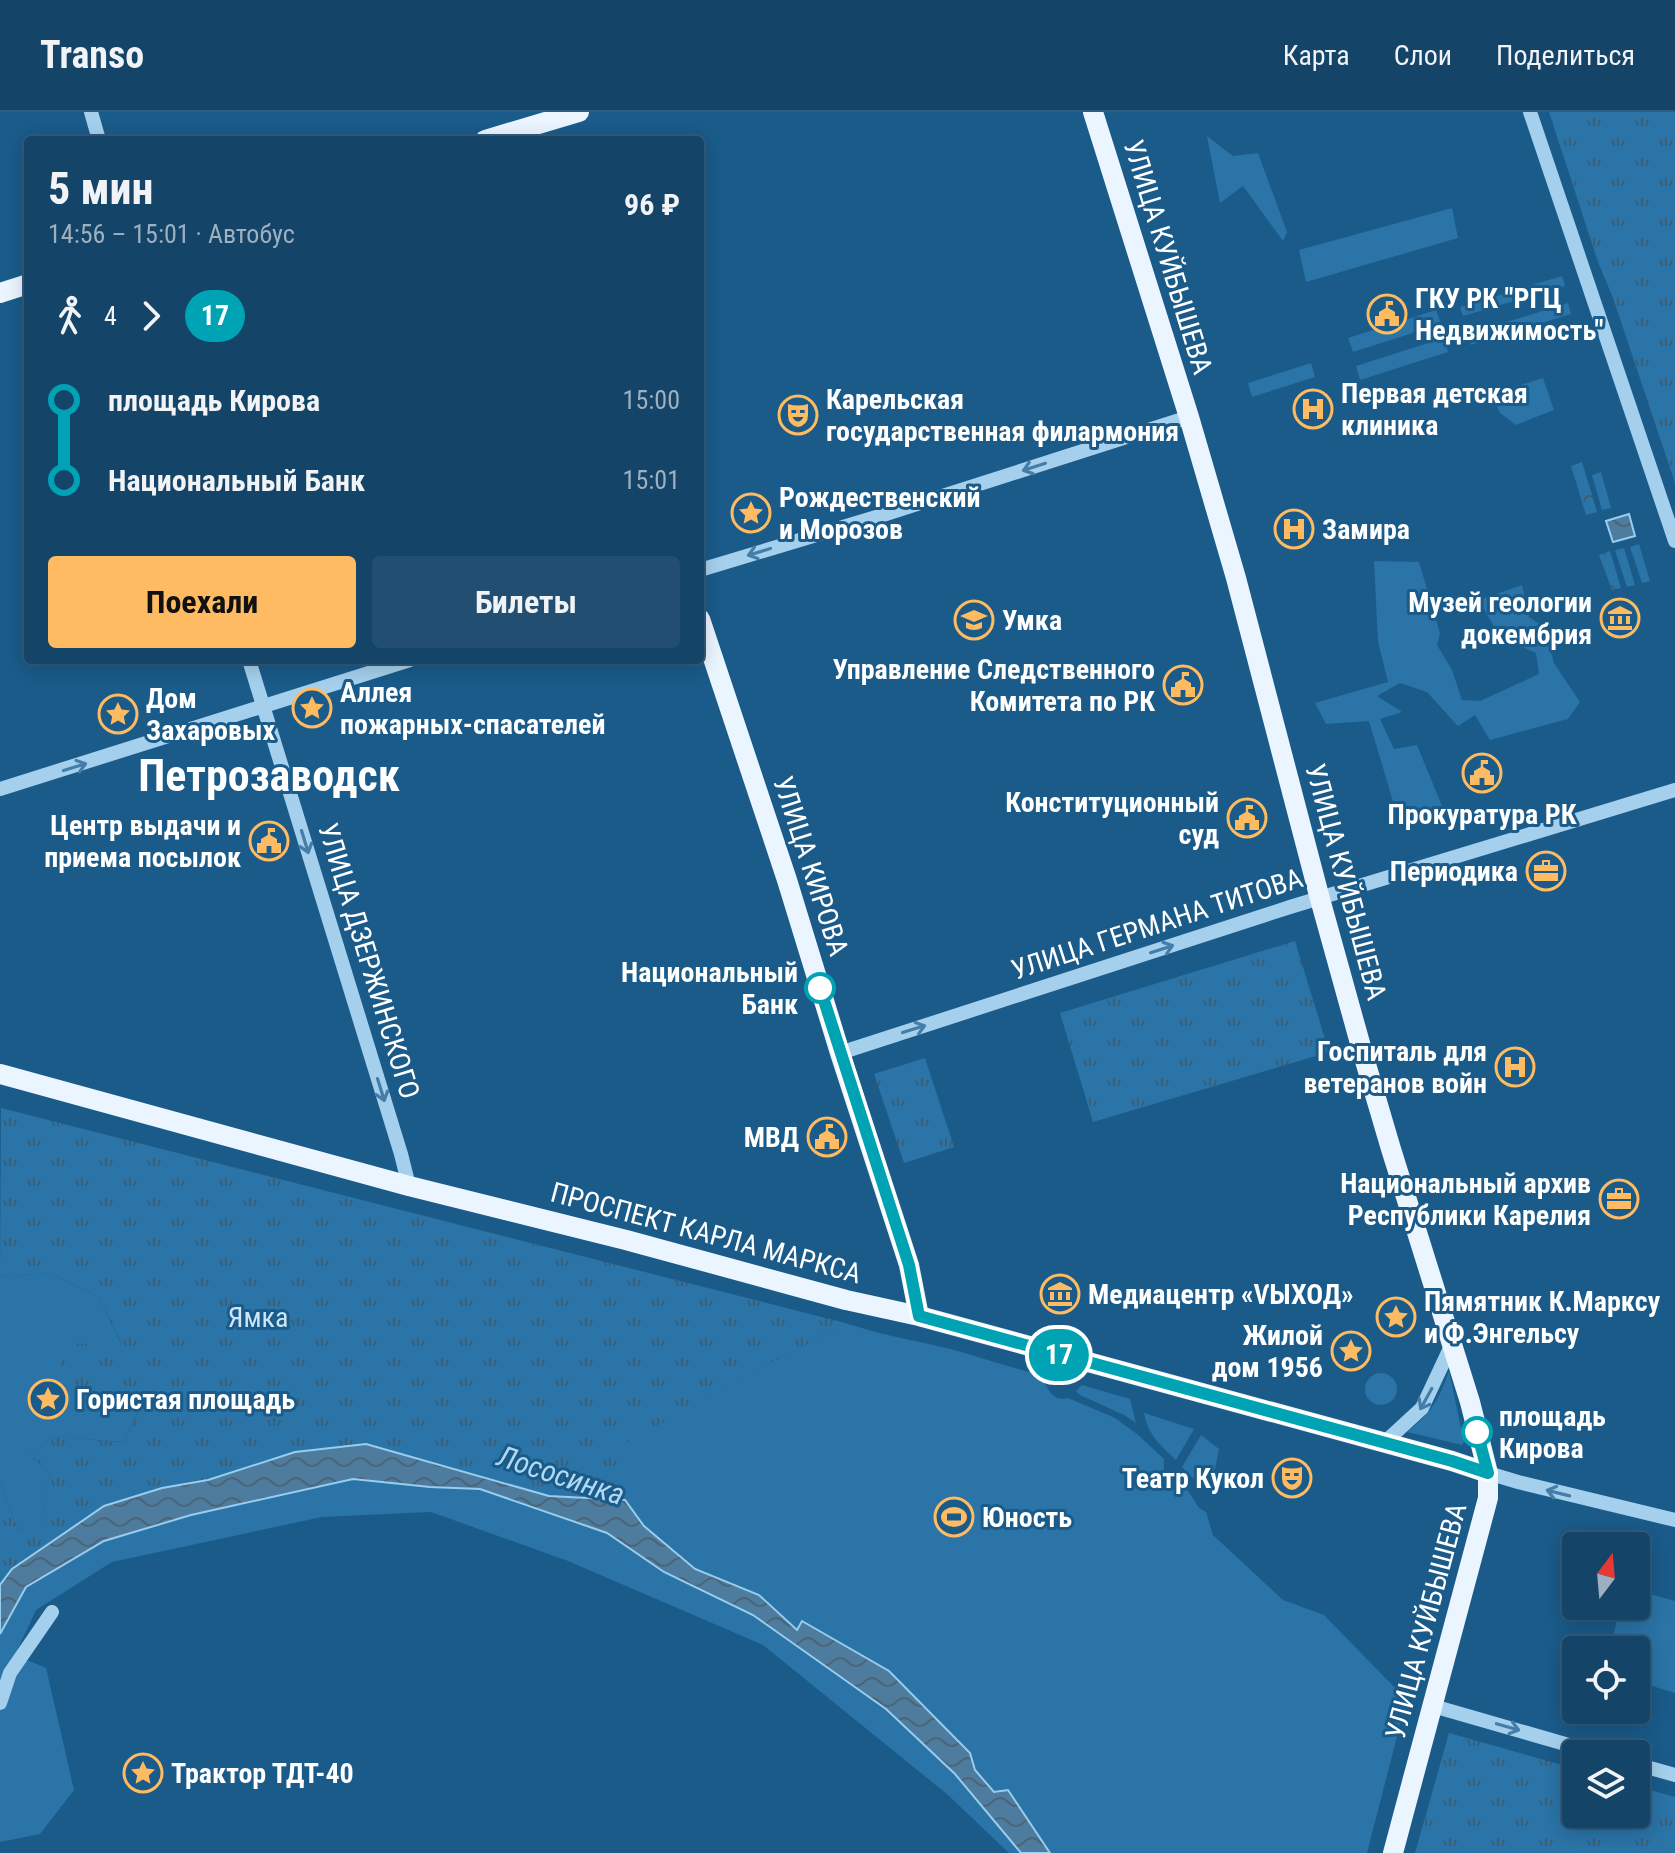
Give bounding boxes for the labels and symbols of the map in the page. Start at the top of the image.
street label: УЛИЦА КУЙБЫШЕВА [1117,136,1219,378]
place label: ГКУ РК "РГЦ Недвижимость" [1415,282,1603,347]
public building icon: ГКУ РК "РГЦ Недвижимость" [1366,293,1408,335]
place label: Первая детская клиника [1341,377,1528,442]
place label: Карельская государственная филармония [826,383,1179,448]
hospital icon: Первая детская клиника [1292,388,1334,430]
theatre icon: Карельская государственная филармония [777,394,819,436]
one-way arrow [1022,460,1048,475]
place label: Рождественский и Морозов [779,481,981,546]
place icon: Рождественский и Морозов [730,492,772,534]
hospital icon: Замира [1273,508,1315,550]
place label: Замира [1322,513,1410,546]
one-way arrow [747,545,773,560]
place label: Музей геологии докембрия [1408,586,1592,651]
museum icon: Музей геологии докембрия [1599,597,1641,639]
school or university icon: Умка [953,599,995,641]
place label: Умка [1002,604,1062,637]
place label: Управление Следственного Комитета по РК [832,653,1155,718]
public building icon: Управление Следственного Комитета по РК [1162,664,1204,706]
place label: Аллея пожарных-спасателей [340,676,606,741]
place label: Дом Захаровых [146,682,275,747]
place icon: Аллея пожарных-спасателей [291,687,333,729]
place icon: Дом Захаровых [97,693,139,735]
district label: Петрозаводск [138,750,400,802]
public building icon: Прокуратура РК [1461,752,1503,794]
one-way arrow [62,758,87,773]
street label: УЛИЦА КУЙБЫШЕВА [1299,760,1393,1004]
street label: УЛИЦА КИРОВА [766,772,856,960]
place label: Конституционный суд [1005,786,1219,851]
public building icon: Конституционный суд [1226,797,1268,839]
place label: Прокуратура РК [1388,798,1577,831]
place label: Центр выдачи и приема посылок [44,809,241,874]
street label: УЛИЦА ДЗЕРЖИНСКОГО [311,819,427,1103]
public building icon: Центр выдачи и приема посылок [248,820,290,862]
one-way arrow [298,828,313,854]
office icon: Периодика [1525,850,1567,892]
place label: Периодика [1390,855,1518,888]
street label: УЛИЦА ГЕРМАНА ТИТОВА [1007,861,1307,987]
one-way arrow [1149,941,1174,956]
place label: Национальный Банк [621,956,798,1021]
marker: Национальный Банк [805,973,835,1003]
one-way arrow [901,1021,926,1035]
place label: Госпиталь для ветеранов войн [1303,1035,1487,1100]
hospital icon: Госпиталь для ветеранов войн [1494,1046,1536,1088]
one-way arrow [374,1077,389,1103]
public building icon: МВД [806,1116,848,1158]
place label: МВД [744,1121,799,1154]
place label: Национальный архив Республики Карелия [1340,1167,1591,1232]
street label: ПРОСПЕКТ КАРЛА МАРКСА [547,1176,865,1290]
office icon: Национальный архив Республики Карелия [1598,1178,1640,1220]
museum icon: Медиацентр «ѴЫХОД» [1039,1273,1081,1315]
place label: Медиацентр «ѴЫХОД» [1088,1278,1354,1311]
place label: Пямятник К.Марксу и Ф.Энгельсу [1424,1285,1661,1350]
place icon: Пямятник К.Марксу и Ф.Энгельсу [1375,1296,1417,1338]
park label: Ямка [228,1301,288,1334]
place label: Жилой дом 1956 [1212,1319,1323,1384]
line badge: 17 [1023,1329,1095,1381]
place icon: Жилой дом 1956 [1330,1330,1372,1372]
place icon: Гористая площадь [27,1378,69,1420]
place label: Гористая площадь [76,1383,295,1416]
one-way arrow [1418,1387,1434,1410]
place label: площадь Кирова [1499,1400,1606,1465]
marker: площадь Кирова [1462,1417,1492,1447]
water label: Лососинка [492,1438,629,1512]
theatre icon: Театр Кукол [1271,1457,1313,1499]
place label: Театр Кукол [1122,1462,1264,1495]
one-way arrow [1546,1484,1572,1499]
sports icon: Юность [933,1496,975,1538]
street label: УЛИЦА КУЙБЫШЕВА [1379,1499,1473,1743]
place label: Юность [982,1501,1072,1534]
north arrow [1562,1532,1650,1620]
one-way arrow [1495,1721,1521,1736]
place icon: Трактор ТДТ-40 [122,1752,164,1794]
place label: Трактор ТДТ-40 [171,1757,354,1790]

